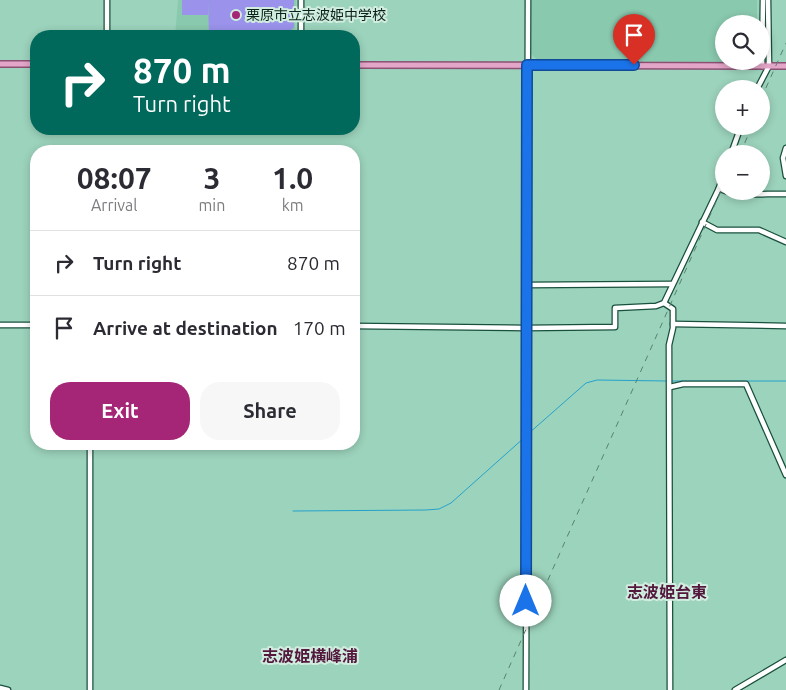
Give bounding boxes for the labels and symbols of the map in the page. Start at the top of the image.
place label: 栗原市立志波姫中学校 [246,7,386,23]
marker: 栗原市立志波姫中学校 [230,9,242,21]
pin [613,14,655,65]
position arrow [499,574,551,626]
district label: 志波姫台東 [627,583,707,601]
district label: 志波姫横峰浦 [262,647,358,665]

